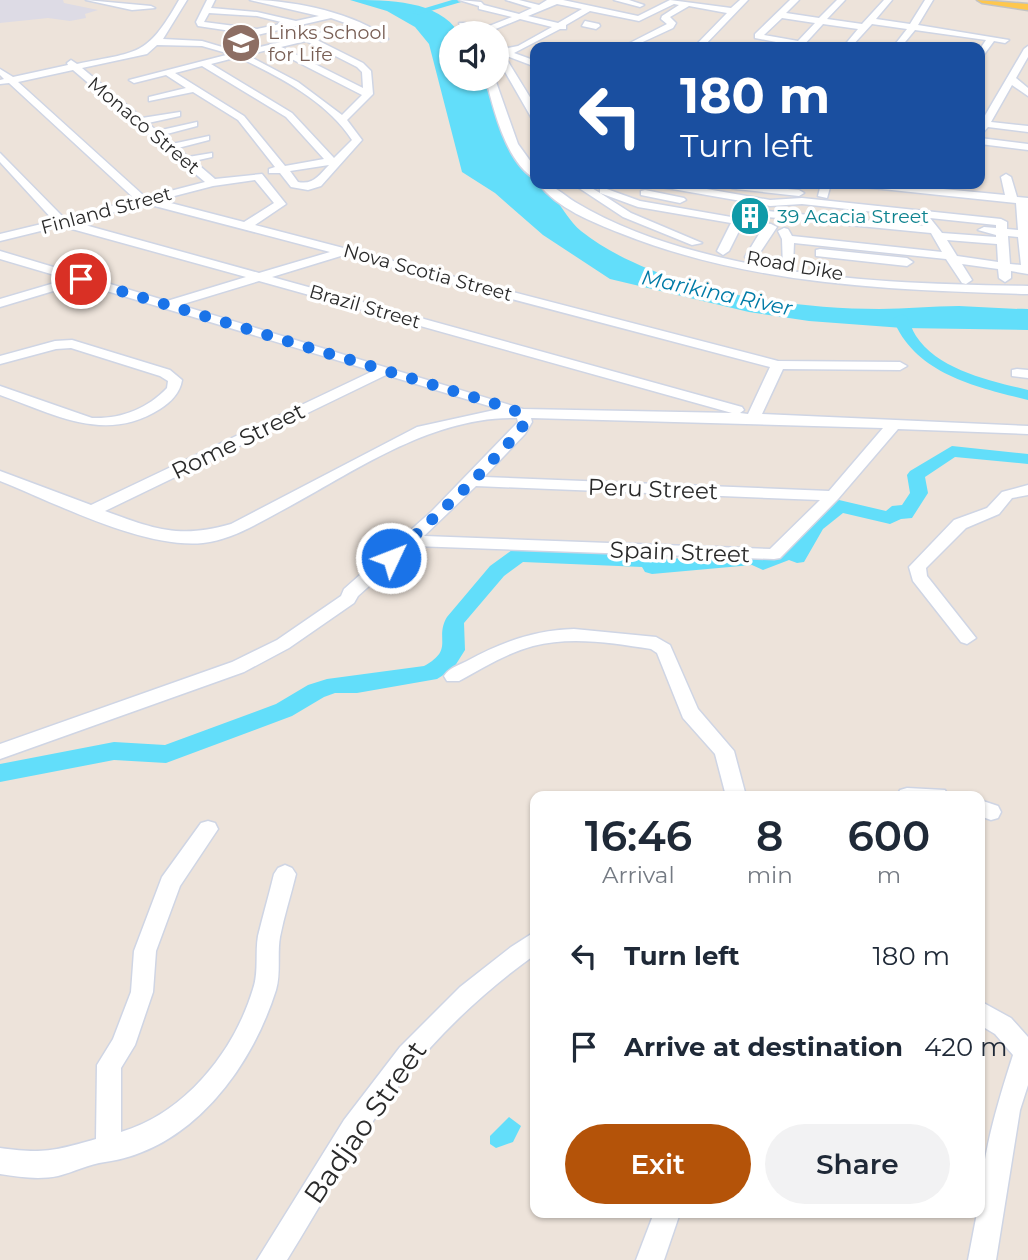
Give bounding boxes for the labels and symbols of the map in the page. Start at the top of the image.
place label: Links School for Life [268,21,386,66]
school or university icon: Links School for Life [220,22,262,64]
street label: Monaco Street [83,72,205,179]
street label: Finland Street [38,182,174,239]
building icon: 39 Acacia Street [729,195,771,237]
place label: 39 Acacia Street [777,205,929,228]
street label: Nova Scotia Street [341,239,515,306]
street label: Road Dike [745,246,845,285]
pin [51,249,111,309]
water label: Marikina River [640,264,795,321]
street label: Brazil Street [307,280,423,333]
street label: Rome Street [167,397,309,485]
street label: Peru Street [587,473,719,505]
position arrow [354,521,428,595]
street label: Spain Street [609,536,751,568]
street label: Badjao Street [296,1034,434,1210]

